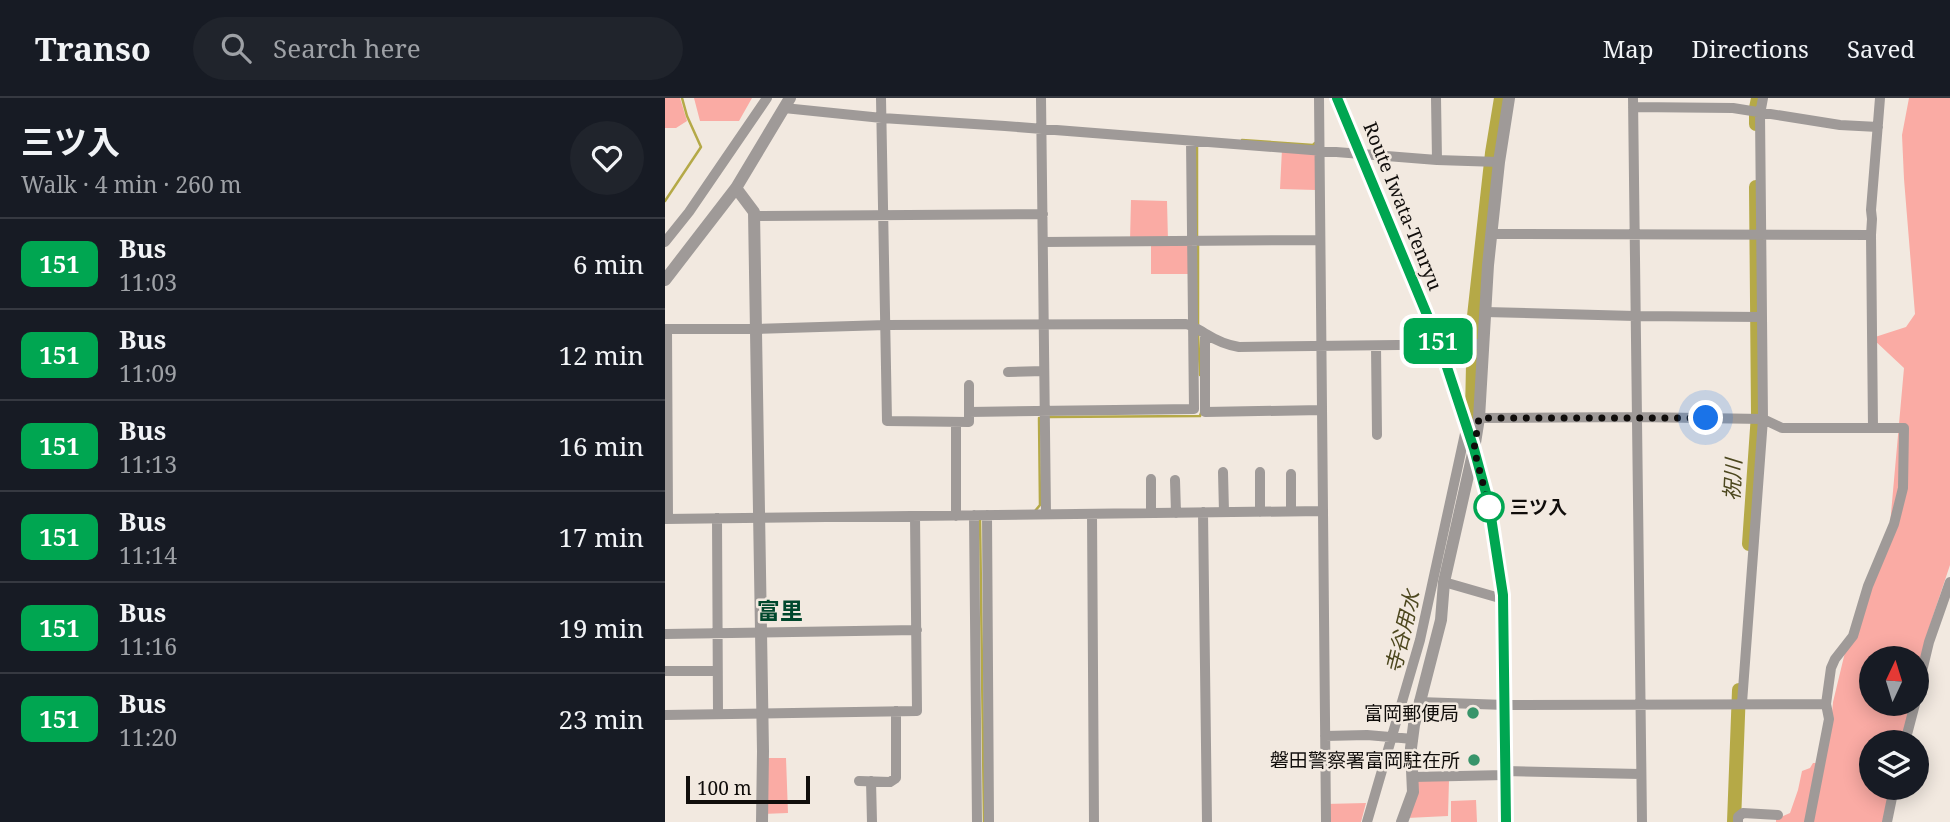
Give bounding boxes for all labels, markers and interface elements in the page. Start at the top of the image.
search box [193,17,683,80]
text: Transo [35,26,151,71]
icon: search [217,29,255,67]
text: Search here [273,30,421,66]
text: Map [1603,32,1654,65]
text: Directions [1692,32,1809,65]
text: Saved [1847,32,1915,65]
street label: Route Iwata-Tenryu [1357,118,1449,294]
text: 三ツ入 [21,119,120,164]
button: heart [570,121,644,195]
text: Walk · 4 min · 260 m [21,168,241,200]
text: Bus [119,230,166,266]
text: 6 min [573,246,644,282]
text: 151 [39,247,80,280]
text: 11:03 [119,266,177,298]
line badge: 151 [1398,318,1478,364]
text: Bus [119,321,166,357]
text: 151 [1418,324,1458,357]
text: 12 min [559,337,644,373]
text: 151 [39,338,80,371]
text: 11:09 [119,357,177,389]
your location [1688,400,1723,435]
text: Bus [119,412,166,448]
text: 16 min [559,428,644,464]
text: 151 [39,429,80,462]
text: 11:13 [119,448,177,480]
water label: 祝川 [1717,456,1747,502]
marker: 三ツ入 [1474,492,1504,522]
place label: 三ツ入 [1510,494,1567,520]
text: Bus [119,503,166,539]
text: 17 min [559,519,644,555]
text: 151 [39,520,80,553]
text: 11:14 [119,539,177,571]
water label: 寺谷用水 [1378,586,1426,676]
text: Bus [119,594,166,630]
district label: 富里 [757,594,803,626]
text: 19 min [559,610,644,646]
text: 151 [39,611,80,644]
text: 11:16 [119,630,177,662]
north arrow [1859,646,1929,716]
map controls [1859,646,1929,800]
text: Bus [119,685,166,721]
place label: 富岡郵便局 [1364,700,1459,726]
text: 23 min [559,701,644,737]
text: 151 [39,702,80,735]
marker: 富岡郵便局 [1465,705,1481,721]
text: 11:20 [119,721,177,753]
button: layers [1859,730,1929,800]
place label: 磐田警察署富岡駐在所 [1270,747,1460,773]
marker: 磐田警察署富岡駐在所 [1466,752,1482,768]
scale bar [686,773,810,805]
text: 100 m [697,775,752,801]

